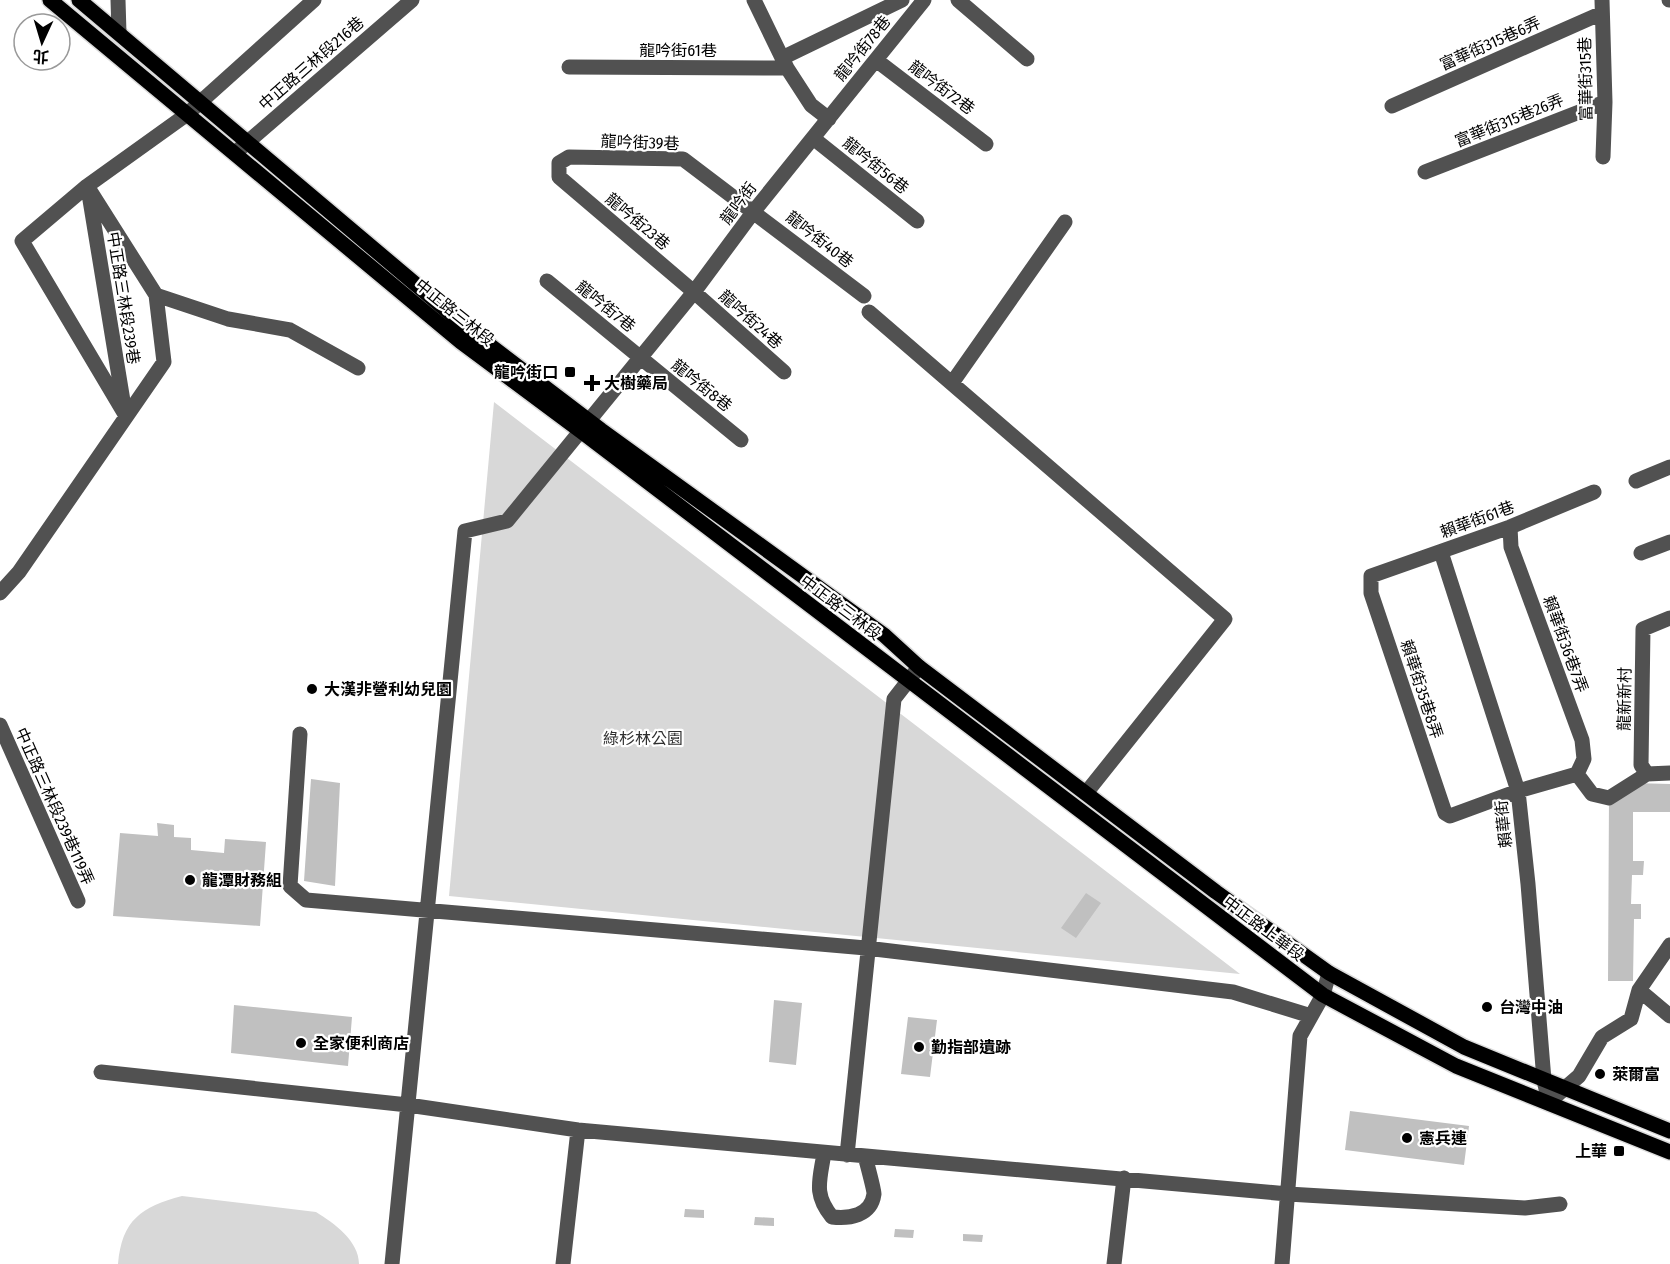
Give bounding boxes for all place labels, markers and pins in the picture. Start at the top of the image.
place label: 龍吟街口 [494,363,558,382]
marker: 龍吟街口 [563,365,577,379]
place label: 大樹藥局 [604,374,668,393]
marker: 大樹藥局 [585,376,599,390]
place label: 大漢非營利幼兒園 [324,680,452,699]
marker: 大漢非營利幼兒園 [305,682,319,696]
place label: 龍潭財務組 [202,871,282,890]
marker: 龍潭財務組 [183,873,197,887]
place label: 台灣中油 [1499,998,1563,1017]
marker: 台灣中油 [1480,1000,1494,1014]
place label: 全家便利商店 [313,1034,409,1053]
marker: 全家便利商店 [294,1036,308,1050]
place label: 勤指部遺跡 [931,1038,1011,1057]
marker: 勤指部遺跡 [912,1040,926,1054]
place label: 萊爾富 [1612,1065,1660,1084]
marker: 萊爾富 [1593,1067,1607,1081]
place label: 憲兵連 [1419,1129,1467,1148]
marker: 憲兵連 [1400,1131,1414,1145]
place label: 上華 [1575,1142,1607,1161]
marker: 上華 [1612,1144,1626,1158]

